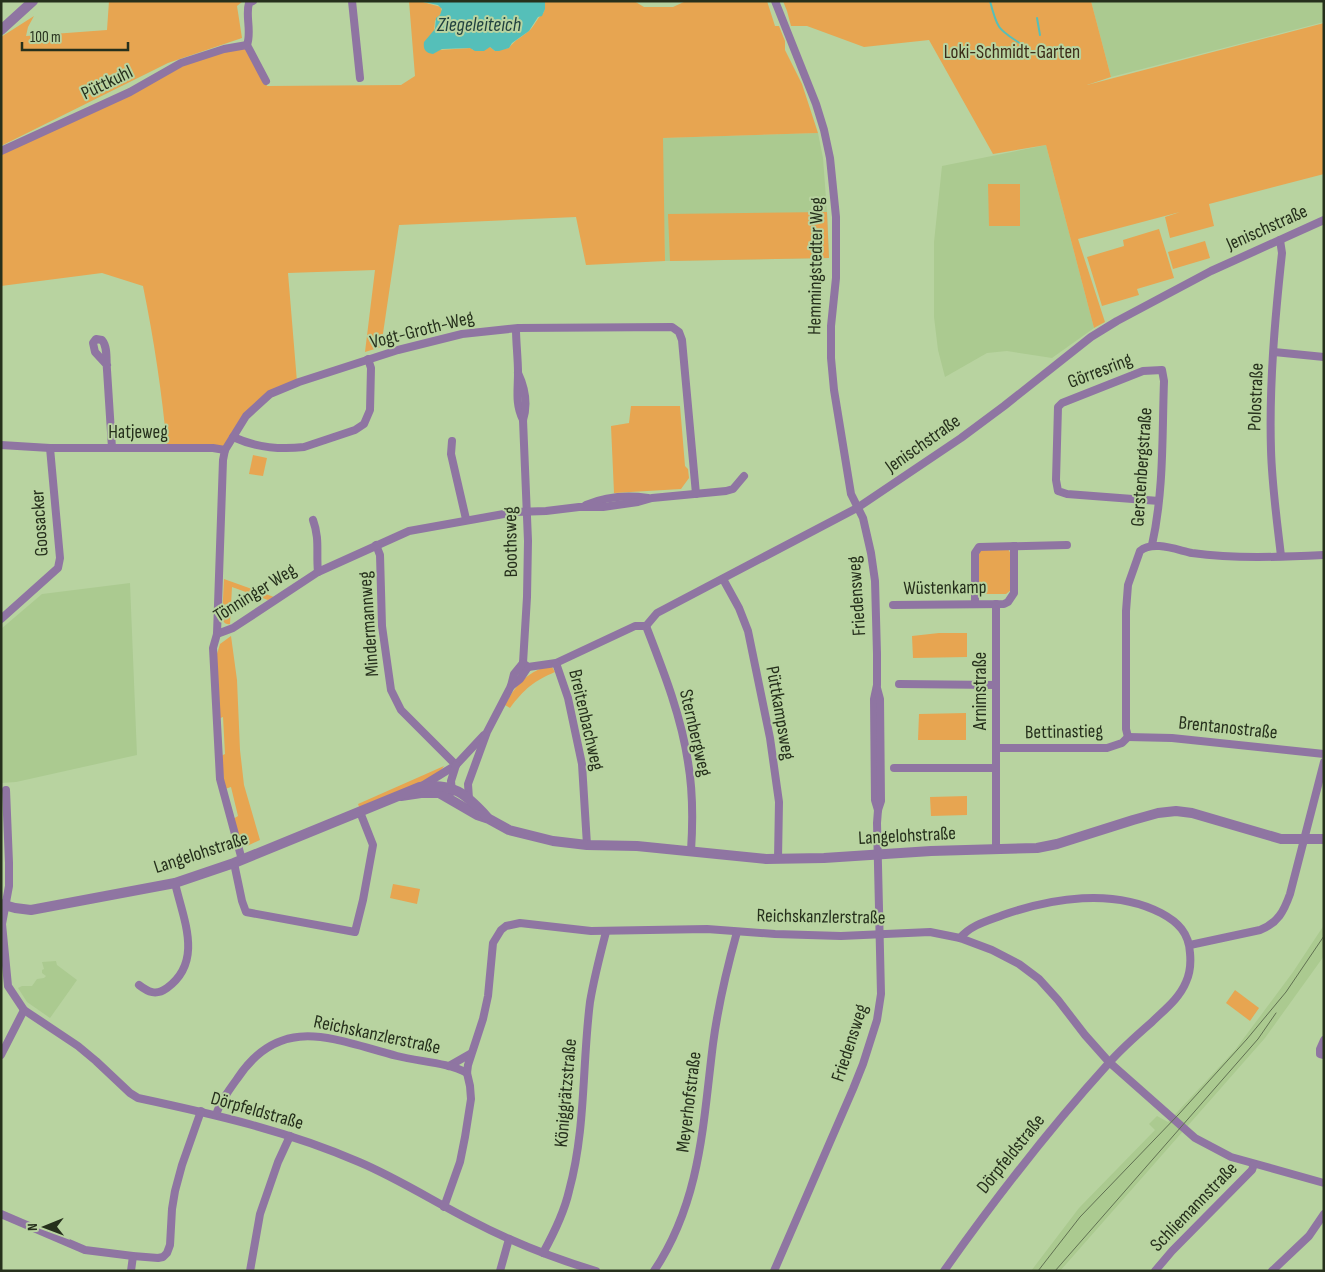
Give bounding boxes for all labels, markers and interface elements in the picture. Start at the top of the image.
water label: Ziegeleiteich [436,13,521,37]
scale bar [22,20,129,52]
text: 100 m [30,28,61,47]
park label: Loki-Schmidt-Garten [944,41,1080,64]
street label: Püttkuhl [78,61,136,105]
street label: Hemmingstedter Weg [803,196,829,335]
street label: Jenischstraße [1222,200,1311,256]
street label: Vogt-Groth-Weg [368,306,477,354]
street label: Görresring [1065,348,1136,394]
street label: Polostraße [1243,363,1269,431]
street label: Gerstenbergstraße [1126,407,1158,527]
street label: Jenischstraße [880,410,965,479]
street label: Hatjeweg [108,421,168,444]
street label: Goosacker [26,488,54,557]
street label: Boothsweg [499,506,523,578]
street label: Friedensweg [843,555,871,637]
street label: Tönninger Weg [209,558,301,627]
street label: Mindermannweg [354,570,384,677]
street label: Wüstenkamp [903,576,987,600]
street label: Arnimstraße [969,652,992,731]
street label: Püttkampsweg [760,664,800,762]
street label: Breitenbachweg [563,667,609,773]
street label: Sternbergweg [674,687,716,779]
street label: Brentanostraße [1177,711,1279,745]
street label: Bettinastieg [1025,720,1104,744]
street label: Langelohstraße [858,822,956,850]
street label: Langelohstraße [151,827,251,879]
street label: Reichskanzlerstraße [756,904,886,930]
street label: Friedensweg [827,1001,873,1085]
street label: Reichskanzlerstraße [312,1010,442,1060]
street label: Königgrätzstraße [550,1038,582,1148]
street label: Meyerhofstraße [671,1050,707,1154]
street label: Dörpfeldstraße [208,1087,306,1135]
street label: Dörpfeldstraße [972,1110,1050,1198]
street label: Schliemannstraße [1146,1157,1242,1257]
north arrow [20,1202,70,1252]
text: N [24,1223,41,1231]

